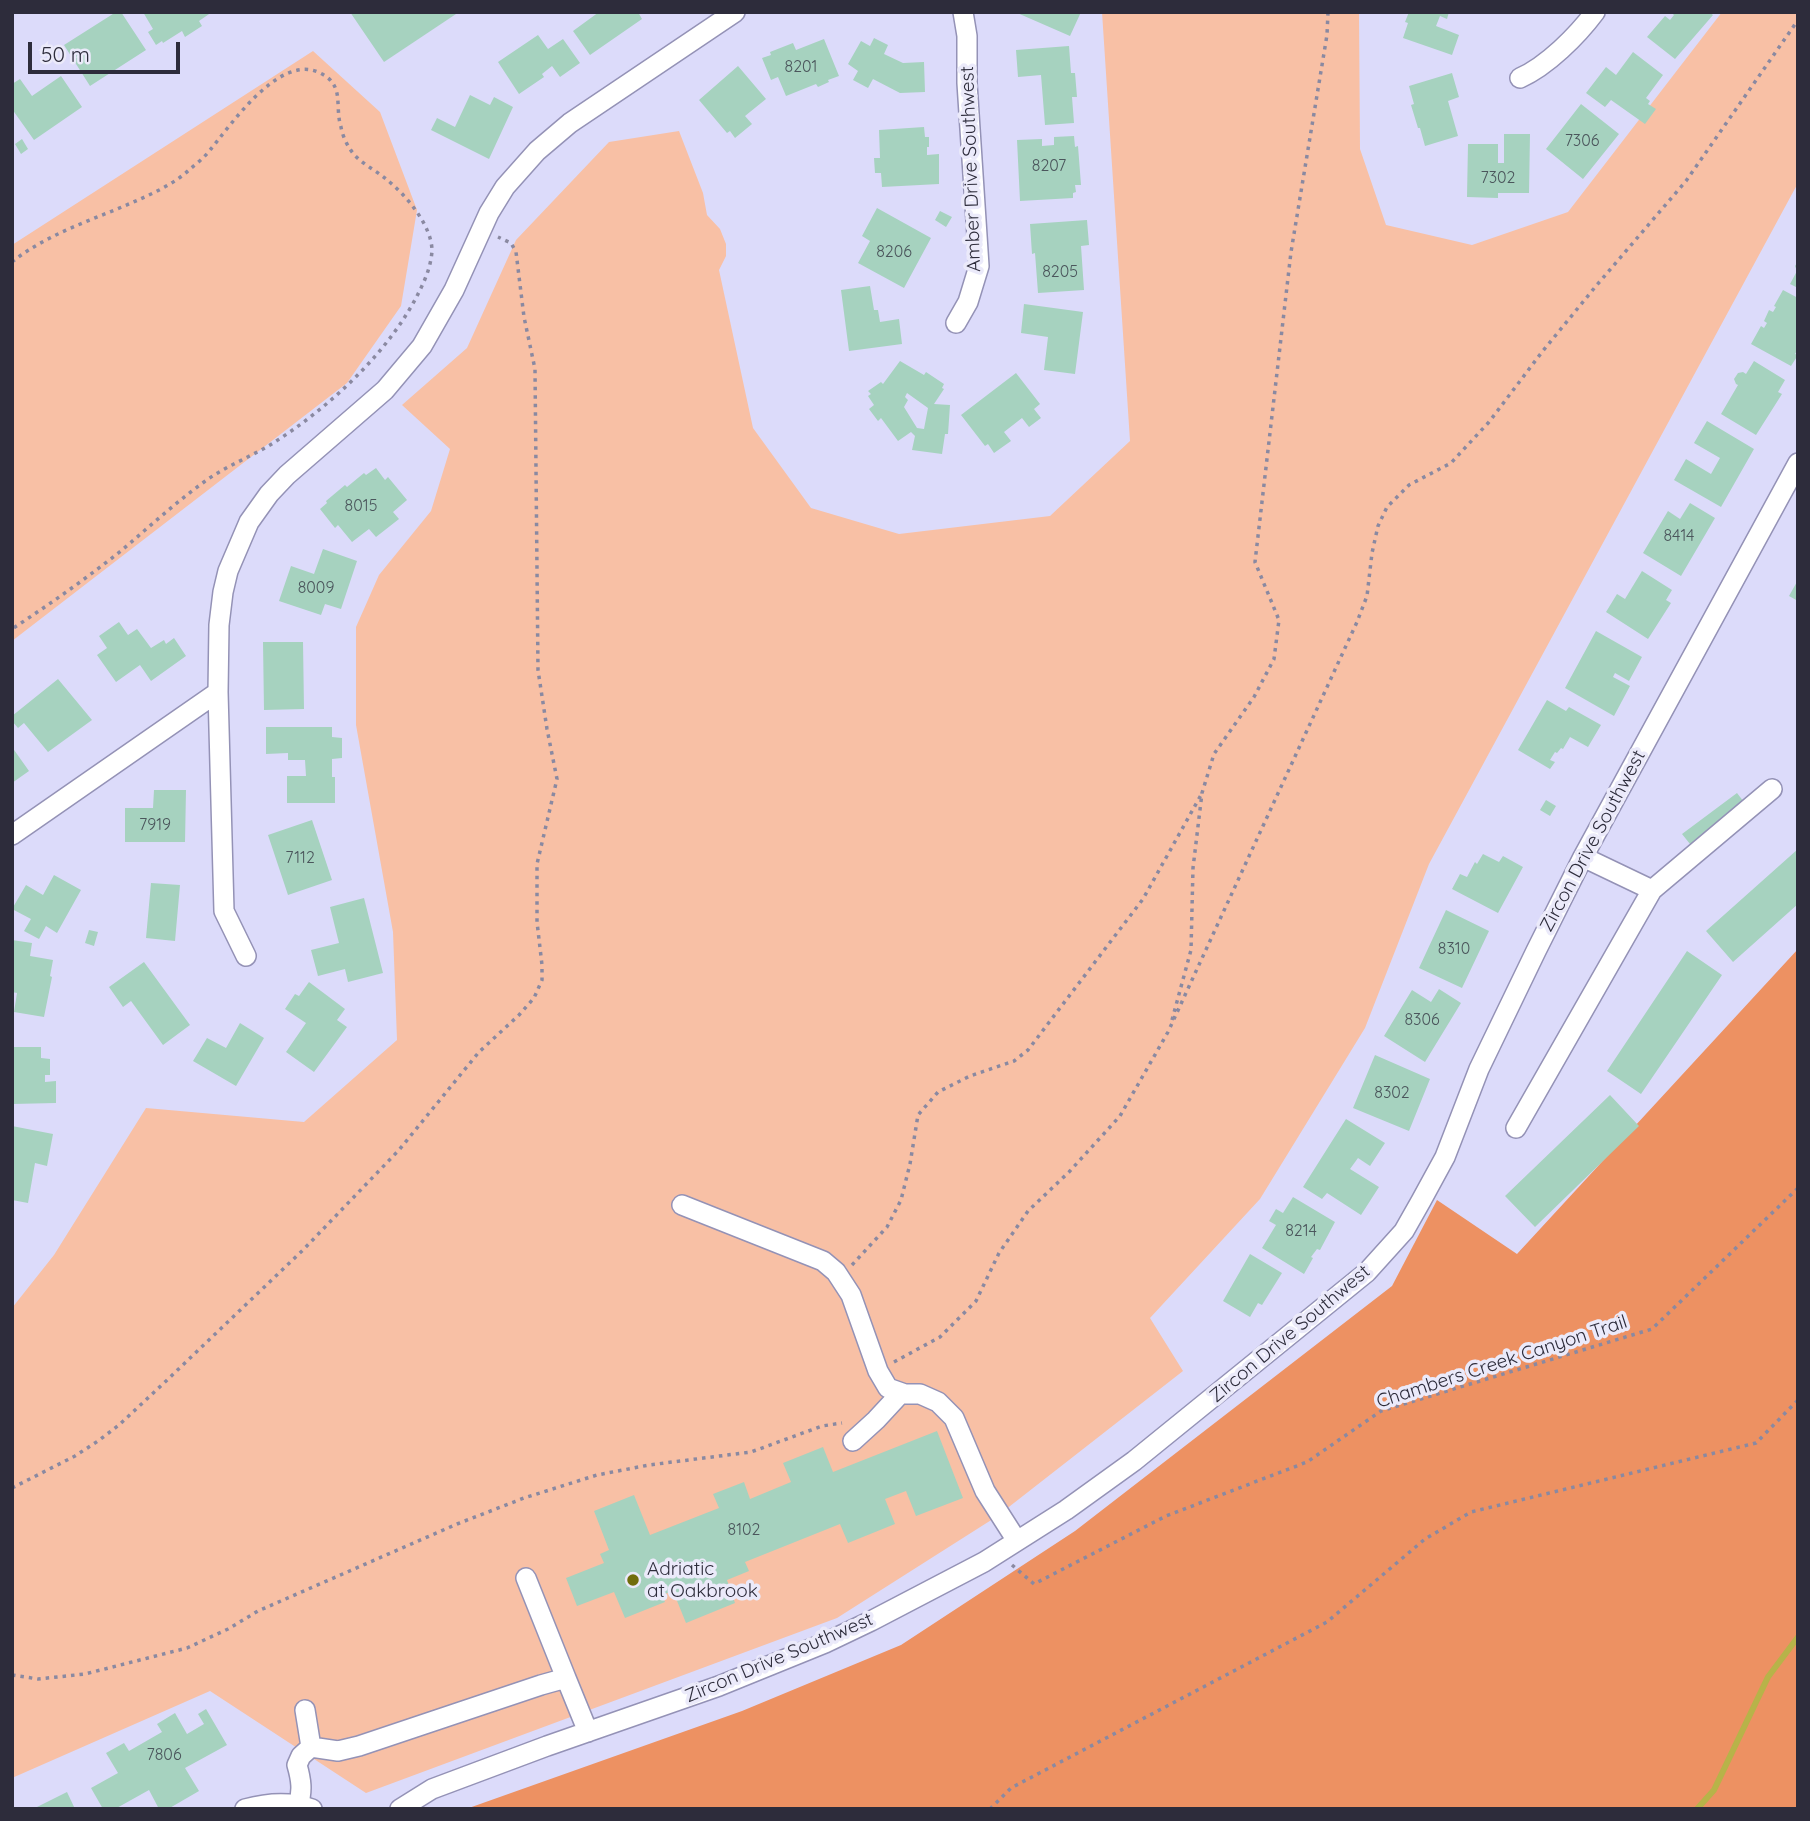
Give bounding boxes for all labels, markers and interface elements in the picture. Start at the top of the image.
scale bar [32,28,184,72]
text: 50 m [41,41,90,67]
house number: 8201 [785,57,817,77]
street label: Amber Drive Southwest [956,66,986,272]
house number: 7306 [1565,131,1599,151]
house number: 8207 [1032,156,1066,176]
house number: 7302 [1481,168,1515,188]
house number: 8206 [876,242,912,262]
house number: 8205 [1042,262,1078,282]
house number: 8015 [345,496,377,516]
house number: 8414 [1663,526,1695,546]
house number: 8009 [298,578,334,598]
street label: Zircon Drive Southwest [1535,746,1651,936]
house number: 7919 [139,815,171,835]
house number: 7112 [285,848,315,868]
house number: 8310 [1438,939,1470,959]
house number: 8306 [1404,1010,1440,1030]
house number: 8302 [1374,1083,1410,1103]
house number: 8214 [1285,1221,1317,1241]
street label: Zircon Drive Southwest [1205,1260,1375,1408]
street label: Chambers Creek Canyon Trail [1374,1311,1630,1413]
house number: 8102 [728,1520,760,1540]
place label: Adriatic at Oakbrook [647,1558,758,1602]
marker: Adriatic at Oakbrook [625,1572,641,1588]
street label: Zircon Drive Southwest [681,1608,877,1708]
house number: 7806 [147,1745,181,1765]

